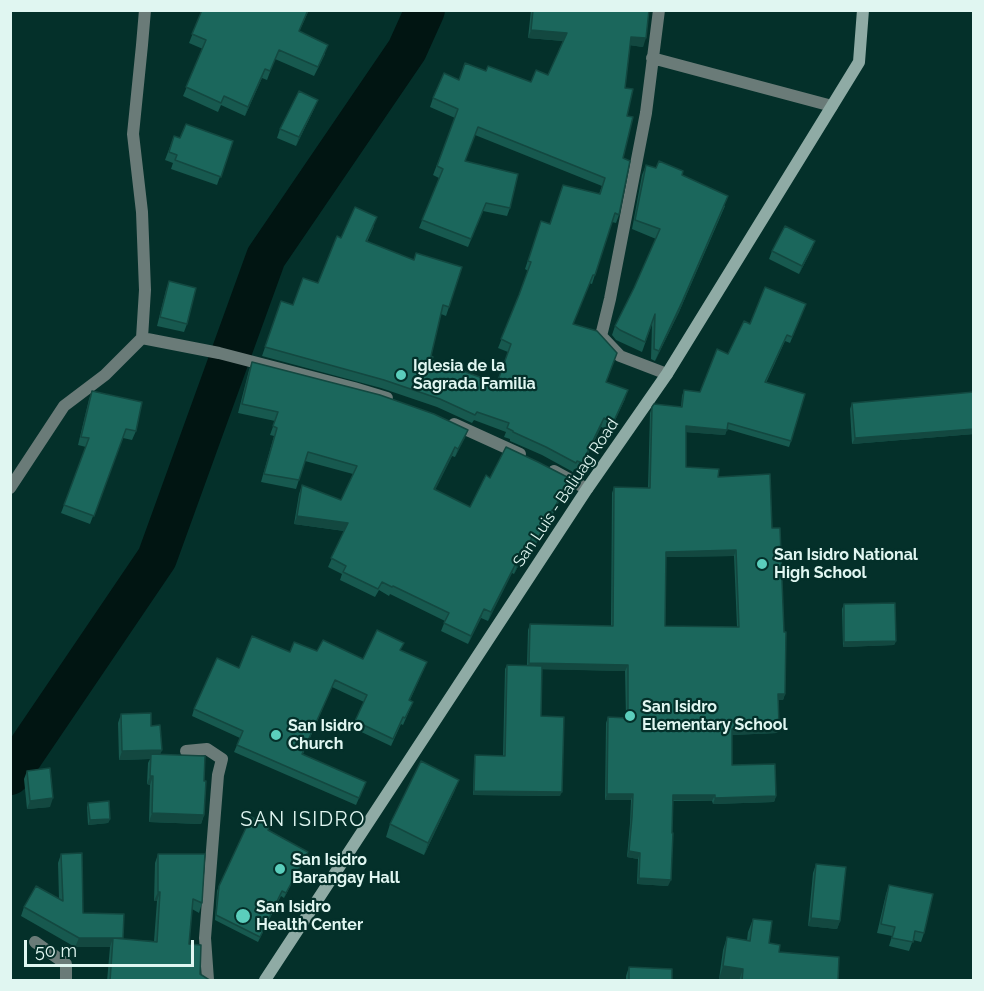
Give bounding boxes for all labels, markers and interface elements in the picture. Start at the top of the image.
place label: Iglesia de la Sagrada Familia [413,356,536,394]
marker: Iglesia de la Sagrada Familia [394,368,408,382]
street label: San Luis - Baliuag Road [509,415,623,571]
place label: San Isidro National High School [774,545,918,583]
marker: San Isidro National High School [755,557,769,571]
place label: San Isidro Elementary School [642,697,787,735]
marker: San Isidro Elementary School [623,709,637,723]
place label: San Isidro Church [288,716,363,754]
marker: San Isidro Church [269,728,283,742]
district label: SAN ISIDRO [240,808,366,832]
place label: San Isidro Barangay Hall [292,850,400,888]
marker: San Isidro Barangay Hall [273,862,287,876]
place label: San Isidro Health Center [256,897,363,935]
marker: San Isidro Health Center [234,907,252,925]
scale bar [27,928,196,966]
text: 50 m [35,940,77,961]

